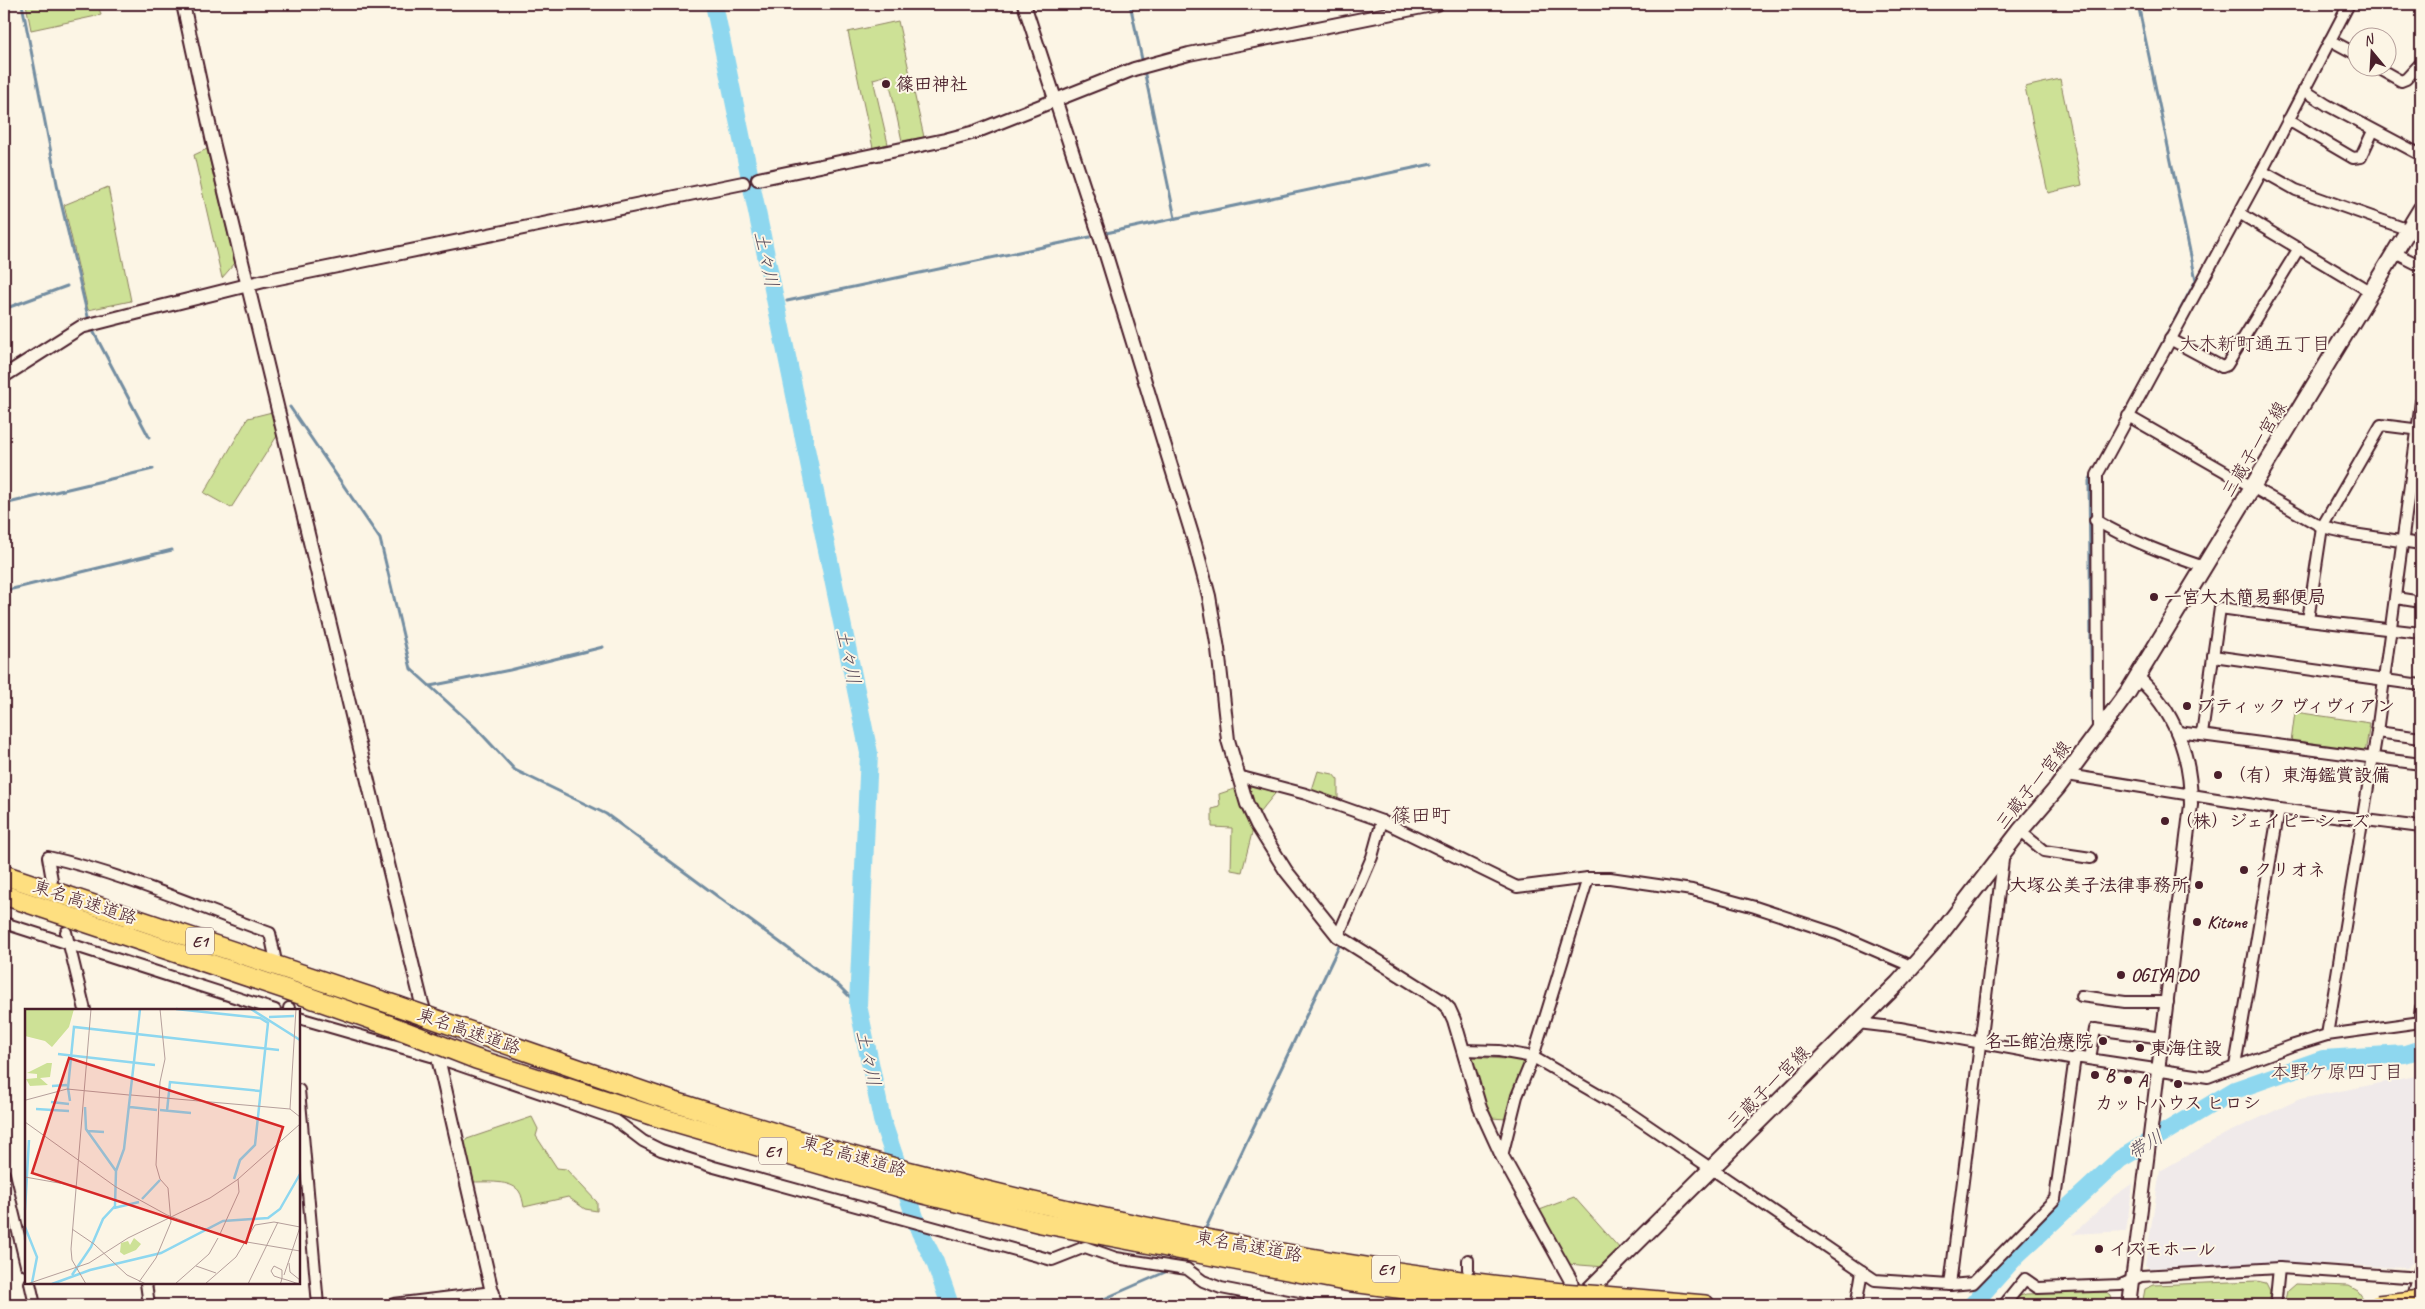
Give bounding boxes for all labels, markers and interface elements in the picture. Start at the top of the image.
north arrow [2348,28,2398,78]
text: N [2361,30,2377,50]
place label: 篠田神社 [896,73,968,95]
marker: 篠田神社 [880,78,892,90]
water label: 土々川 [748,229,784,290]
district label: 大木新町通五丁目 [2179,332,2331,356]
street label: 三蔵子一宮線 [2217,397,2291,501]
place label: 一宮大木簡易郵便局 [2164,586,2326,608]
marker: 一宮大木簡易郵便局 [2148,591,2160,603]
water label: 土々川 [830,626,866,687]
place label: ブティック ヴィヴィアン [2197,695,2395,717]
marker: ブティック ヴィヴィアン [2181,700,2193,712]
street label: 三蔵子一宮線 [1990,736,2076,834]
place label: （有）東海鑑賞設備 [2228,764,2390,786]
marker: （有）東海鑑賞設備 [2212,769,2224,781]
district label: 篠田町 [1391,803,1451,828]
place label: （株）ジェイピーシーズ [2175,810,2370,832]
marker: （株）ジェイピーシーズ [2159,815,2171,827]
place label: クリオネ [2254,859,2326,881]
marker: クリオネ [2238,864,2250,876]
place label: 大塚公美子法律事務所 [2009,874,2189,896]
street label: 東名高速道路 [30,875,140,929]
marker: 大塚公美子法律事務所 [2193,879,2205,891]
place label: Kitone [2207,911,2249,933]
marker: Kitone [2191,916,2203,928]
road number: E1 [186,928,214,954]
place label: OGIYA DO [2131,964,2200,986]
marker: OGIYA DO [2115,969,2127,981]
street label: 東名高速道路 [414,1003,524,1059]
inset map [25,1009,300,1284]
water label: 土々川 [850,1028,886,1089]
place label: 名工館治療院 [1985,1030,2093,1052]
marker: 名工館治療院 [2097,1035,2109,1047]
place label: 東海住設 [2150,1037,2222,1059]
street label: 三蔵子一宮線 [1722,1041,1814,1133]
marker: 東海住設 [2134,1042,2146,1054]
district label: 本野ケ原四丁目 [2270,1060,2404,1084]
place label: B [2105,1064,2116,1086]
marker: B [2089,1069,2101,1081]
place label: A [2138,1069,2149,1091]
marker: A [2122,1074,2134,1086]
marker: カットハウス ヒロシ [2172,1078,2184,1090]
place label: カットハウス ヒロシ [2095,1092,2261,1114]
water label: 帯川 [2123,1125,2168,1165]
street label: 東名高速道路 [799,1131,909,1181]
road number: E1 [759,1138,787,1164]
street label: 東名高速道路 [1194,1226,1304,1266]
place label: イズモホール [2109,1238,2216,1260]
marker: イズモホール [2093,1243,2105,1255]
road number: E1 [1372,1256,1400,1282]

